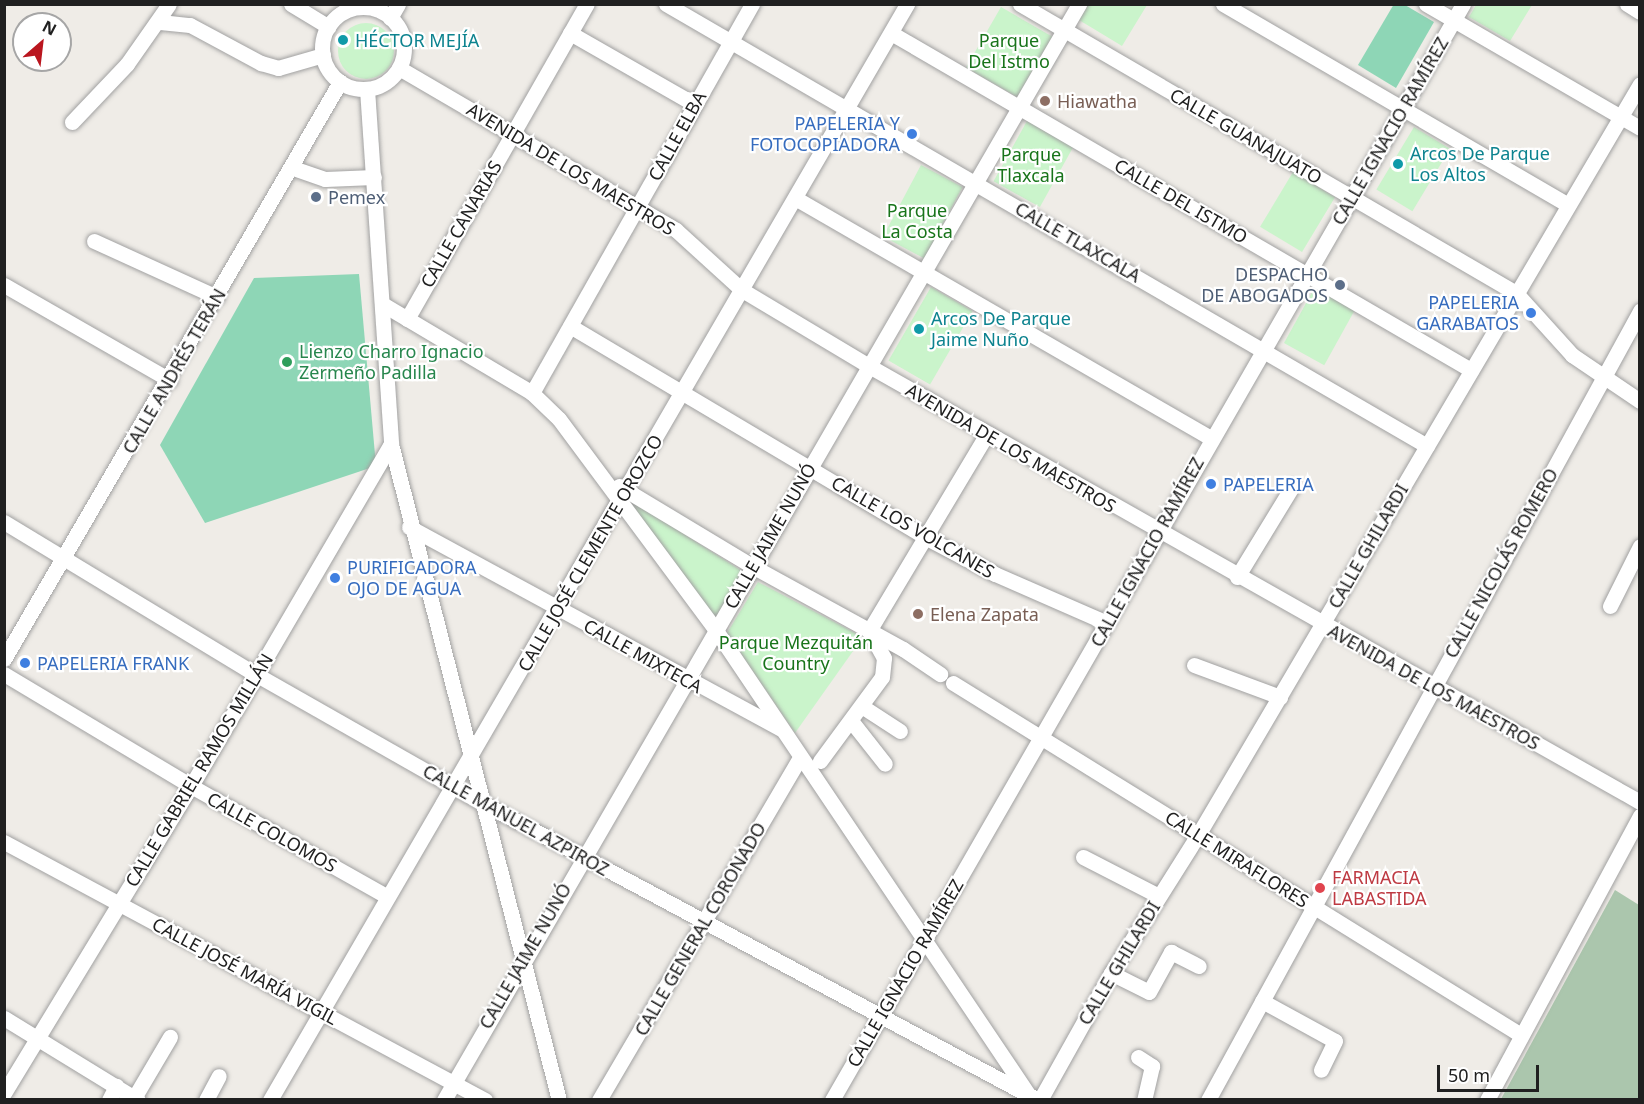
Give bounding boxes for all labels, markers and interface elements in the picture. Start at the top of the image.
north arrow [12,12,72,72]
text: N [39,15,60,41]
place label: HÉCTOR MEJÍA [355,29,479,51]
park label: Parque Del Istmo [968,30,1050,72]
marker: HÉCTOR MEJÍA [336,33,350,47]
street label: CALLE IGNACIO RAMÍREZ [1327,33,1453,229]
street label: CALLE GUANAJUATO [1166,84,1326,188]
street label: CALLE ELBA [644,87,710,185]
place label: Hiawatha [1057,90,1137,112]
marker: Hiawatha [1038,94,1052,108]
street label: AVENIDA DE LOS MAESTROS [463,98,679,240]
place label: PAPELERIA Y FOTOCOPIADORA [750,113,900,156]
marker: PAPELERIA Y FOTOCOPIADORA [905,127,919,141]
place label: Arcos De Parque Los Altos [1410,143,1550,186]
park label: Parque Tlaxcala [997,144,1065,186]
street label: CALLE DEL ISTMO [1111,154,1251,248]
street label: CALLE CANARIAS [416,157,506,291]
marker: Arcos De Parque Los Altos [1391,157,1405,171]
place label: Pemex [328,186,385,208]
marker: Pemex [309,190,323,204]
street label: CALLE TLAXCALA [1011,197,1145,287]
park label: Parque La Costa [881,200,953,242]
place label: DESPACHO DE ABOGADOS [1201,264,1328,306]
marker: DESPACHO DE ABOGADOS [1333,278,1347,292]
street label: CALLE ANDRÉS TERÁN [118,285,230,457]
place label: PAPELERIA GARABATOS [1416,292,1519,334]
marker: PAPELERIA GARABATOS [1524,306,1538,320]
place label: Arcos De Parque Jaime Nuño [931,308,1071,350]
marker: Arcos De Parque Jaime Nuño [912,322,926,336]
place label: Lienzo Charro Ignacio Zermeño Padilla [299,341,484,384]
marker: Lienzo Charro Ignacio Zermeño Padilla [280,355,294,369]
street label: AVENIDA DE LOS MAESTROS [902,379,1120,517]
street label: CALLE JOSÉ CLEMENTE OROZCO [513,431,667,675]
street label: CALLE IGNACIO RAMÍREZ [1086,453,1208,651]
street label: CALLE JAIME NUNÓ [720,459,820,613]
street label: CALLE NICOLÁS ROMERO [1440,464,1562,662]
street label: CALLE LOS VOLCANES [828,472,998,582]
place label: PAPELERIA [1223,473,1314,495]
marker: PAPELERIA [1204,477,1218,491]
street label: CALLE GHILARDI [1324,480,1412,612]
place label: PURIFICADORA OJO DE AGUA [347,557,477,600]
marker: PURIFICADORA OJO DE AGUA [328,571,342,585]
place label: Elena Zapata [930,603,1039,625]
marker: Elena Zapata [911,607,925,621]
street label: CALLE MIXTECA [580,614,706,698]
street label: AVENIDA DE LOS MAESTROS [1324,620,1544,754]
park label: Parque Mezquitán Country [719,632,873,674]
street label: CALLE GABRIEL RAMOS MILLÁN [121,649,277,891]
place label: PAPELERIA FRANK [37,652,189,674]
marker: PAPELERIA FRANK [18,656,32,670]
street label: CALLE MANUEL AZPIROZ [419,760,613,880]
street label: CALLE COLOMOS [203,787,341,877]
street label: CALLE MIRAFLORES [1161,806,1313,912]
street label: CALLE GENERAL CORONADO [630,818,770,1040]
place label: FARMACIA LABASTIDA [1332,867,1426,910]
street label: CALLE IGNACIO RAMÍREZ [842,875,968,1071]
street label: CALLE JAIME NUNÓ [475,879,575,1033]
marker: FARMACIA LABASTIDA [1313,881,1327,895]
street label: CALLE GHILARDI [1074,897,1164,1029]
street label: CALLE JOSÉ MARÍA VIGIL [149,913,341,1029]
scale bar [1440,1053,1542,1091]
text: 50 m [1448,1063,1490,1087]

